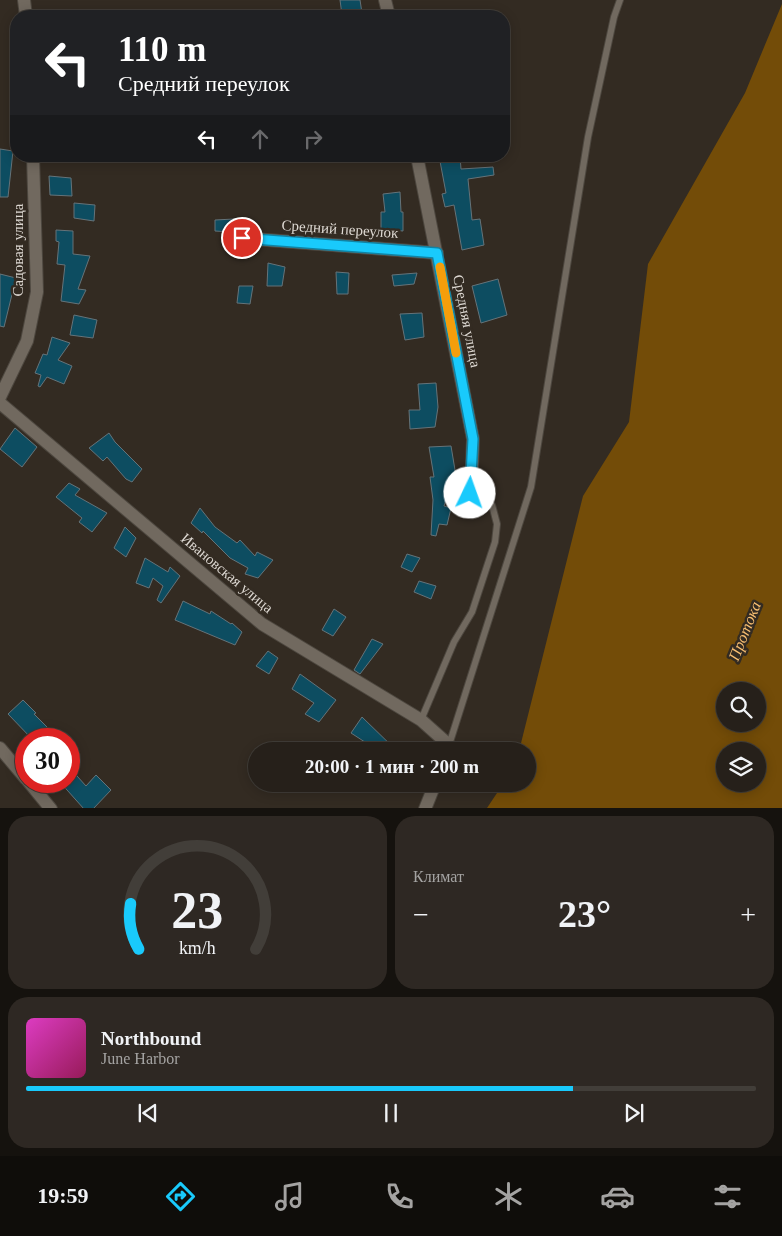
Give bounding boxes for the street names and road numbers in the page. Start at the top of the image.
street label: Садовая улица [10,203,26,297]
street label: Средний переулок [281,217,400,241]
street label: Средняя улица [450,273,484,369]
street label: Ивановская улица [178,530,276,616]

